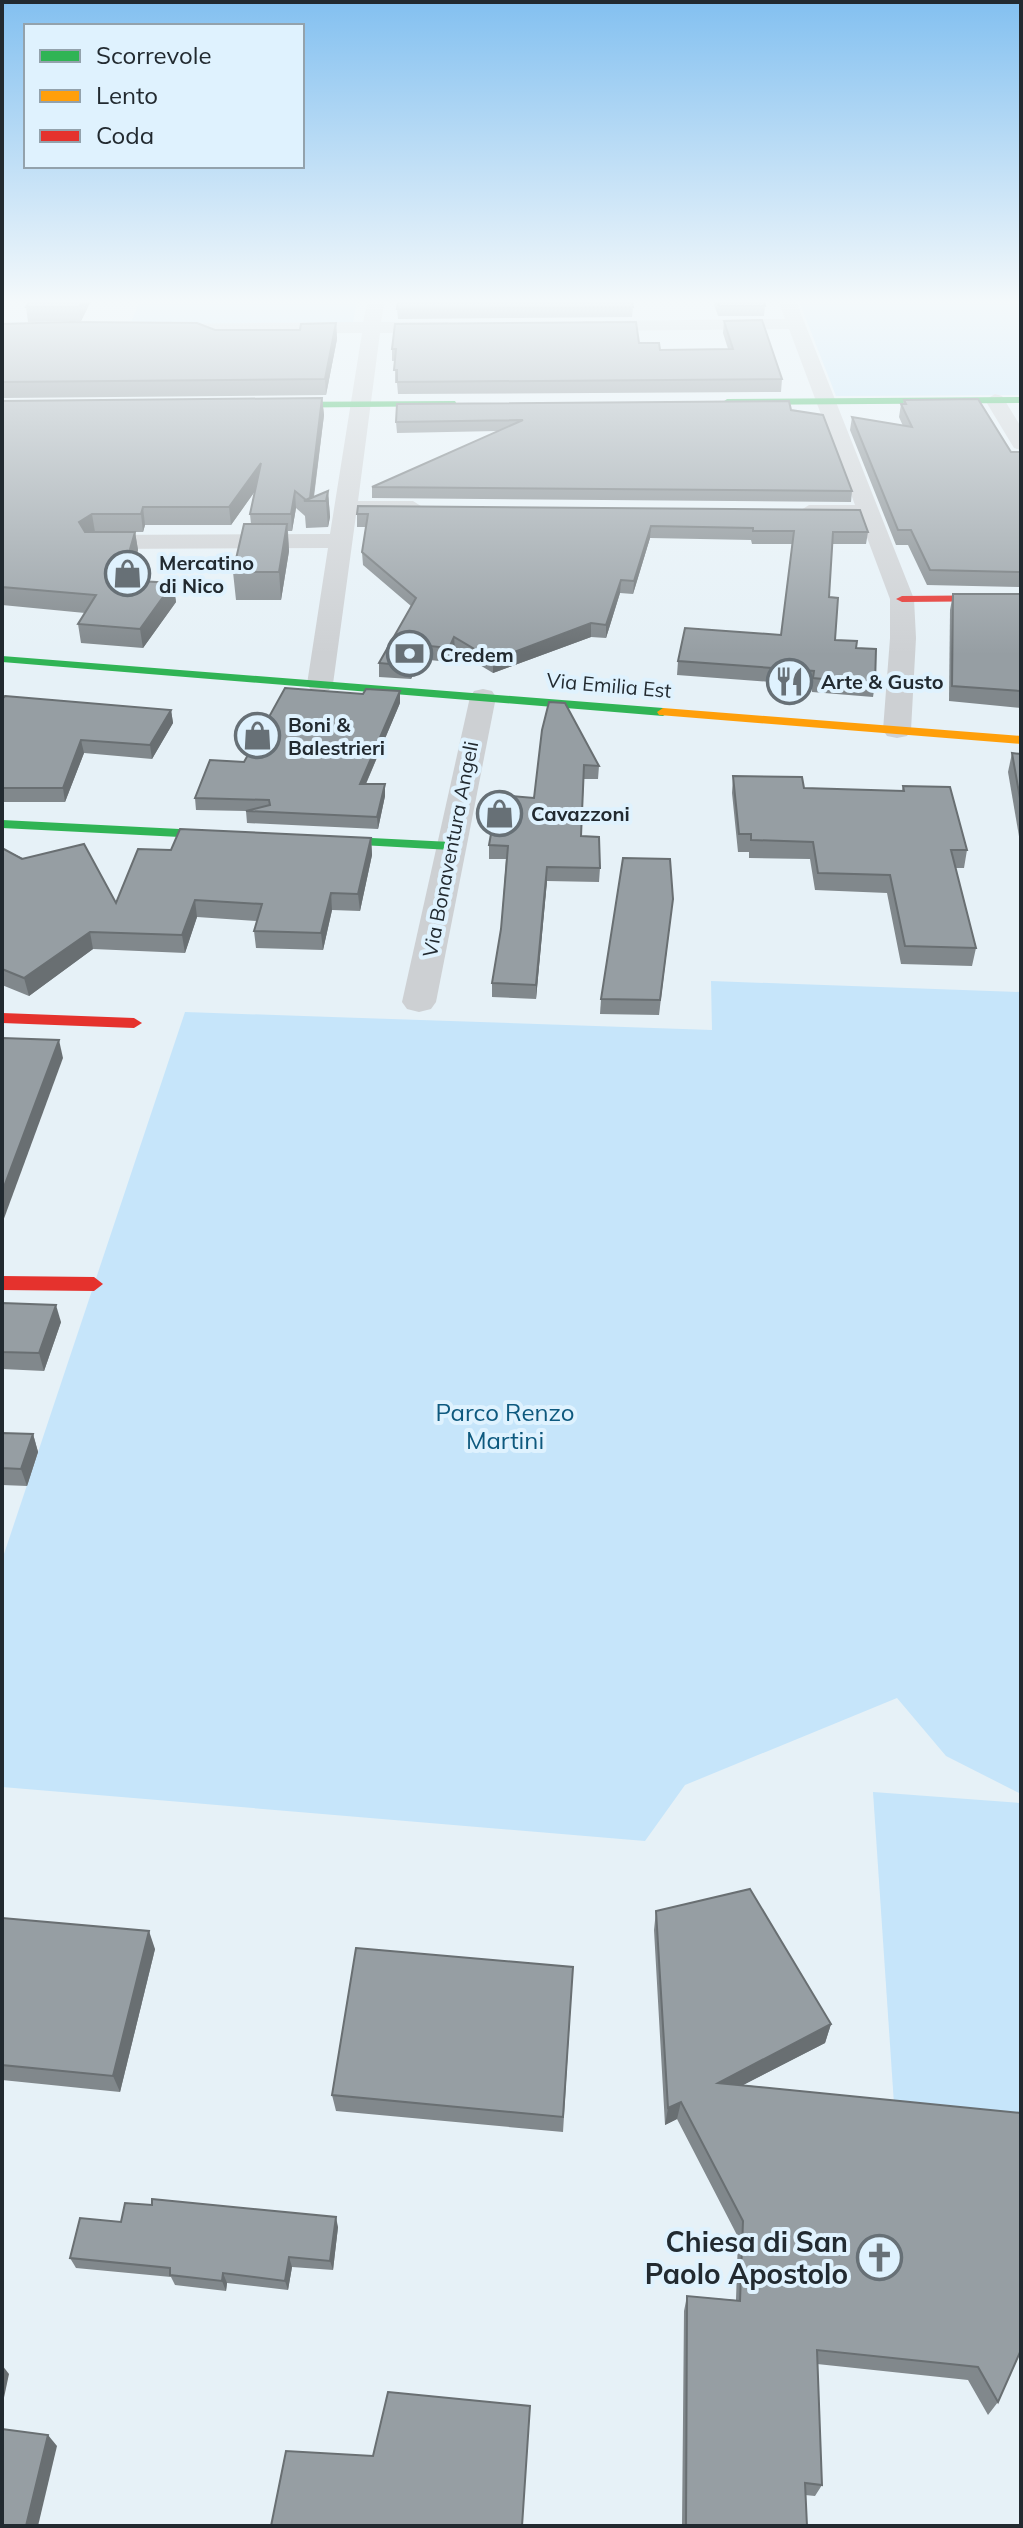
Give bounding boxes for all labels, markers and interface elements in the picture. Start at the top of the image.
legend [24,24,304,168]
text: Scorrevole [96,40,212,70]
text: Lento [96,80,158,110]
text: Coda [96,120,154,150]
shop icon: Mercatino di Nico [104,549,152,597]
place label: Mercatino di Nico [159,550,254,598]
bank icon: Credem [385,630,433,678]
place label: Credem [440,642,514,667]
restaurant icon: Arte & Gusto [766,657,814,705]
street label: Via Emilia Est [546,667,672,703]
place label: Arte & Gusto [821,669,944,694]
shop icon: Boni & Balestrieri [233,712,281,760]
place label: Boni & Balestrieri [288,712,385,760]
street label: Via Bonaventura Angeli [417,739,483,959]
shop icon: Cavazzoni [476,789,524,837]
place label: Cavazzoni [531,801,630,826]
park label: Parco Renzo Martini [436,1397,575,1455]
place label: Chiesa di San Paolo Apostolo [645,2224,848,2291]
church icon: Chiesa di San Paolo Apostolo [855,2233,903,2281]

